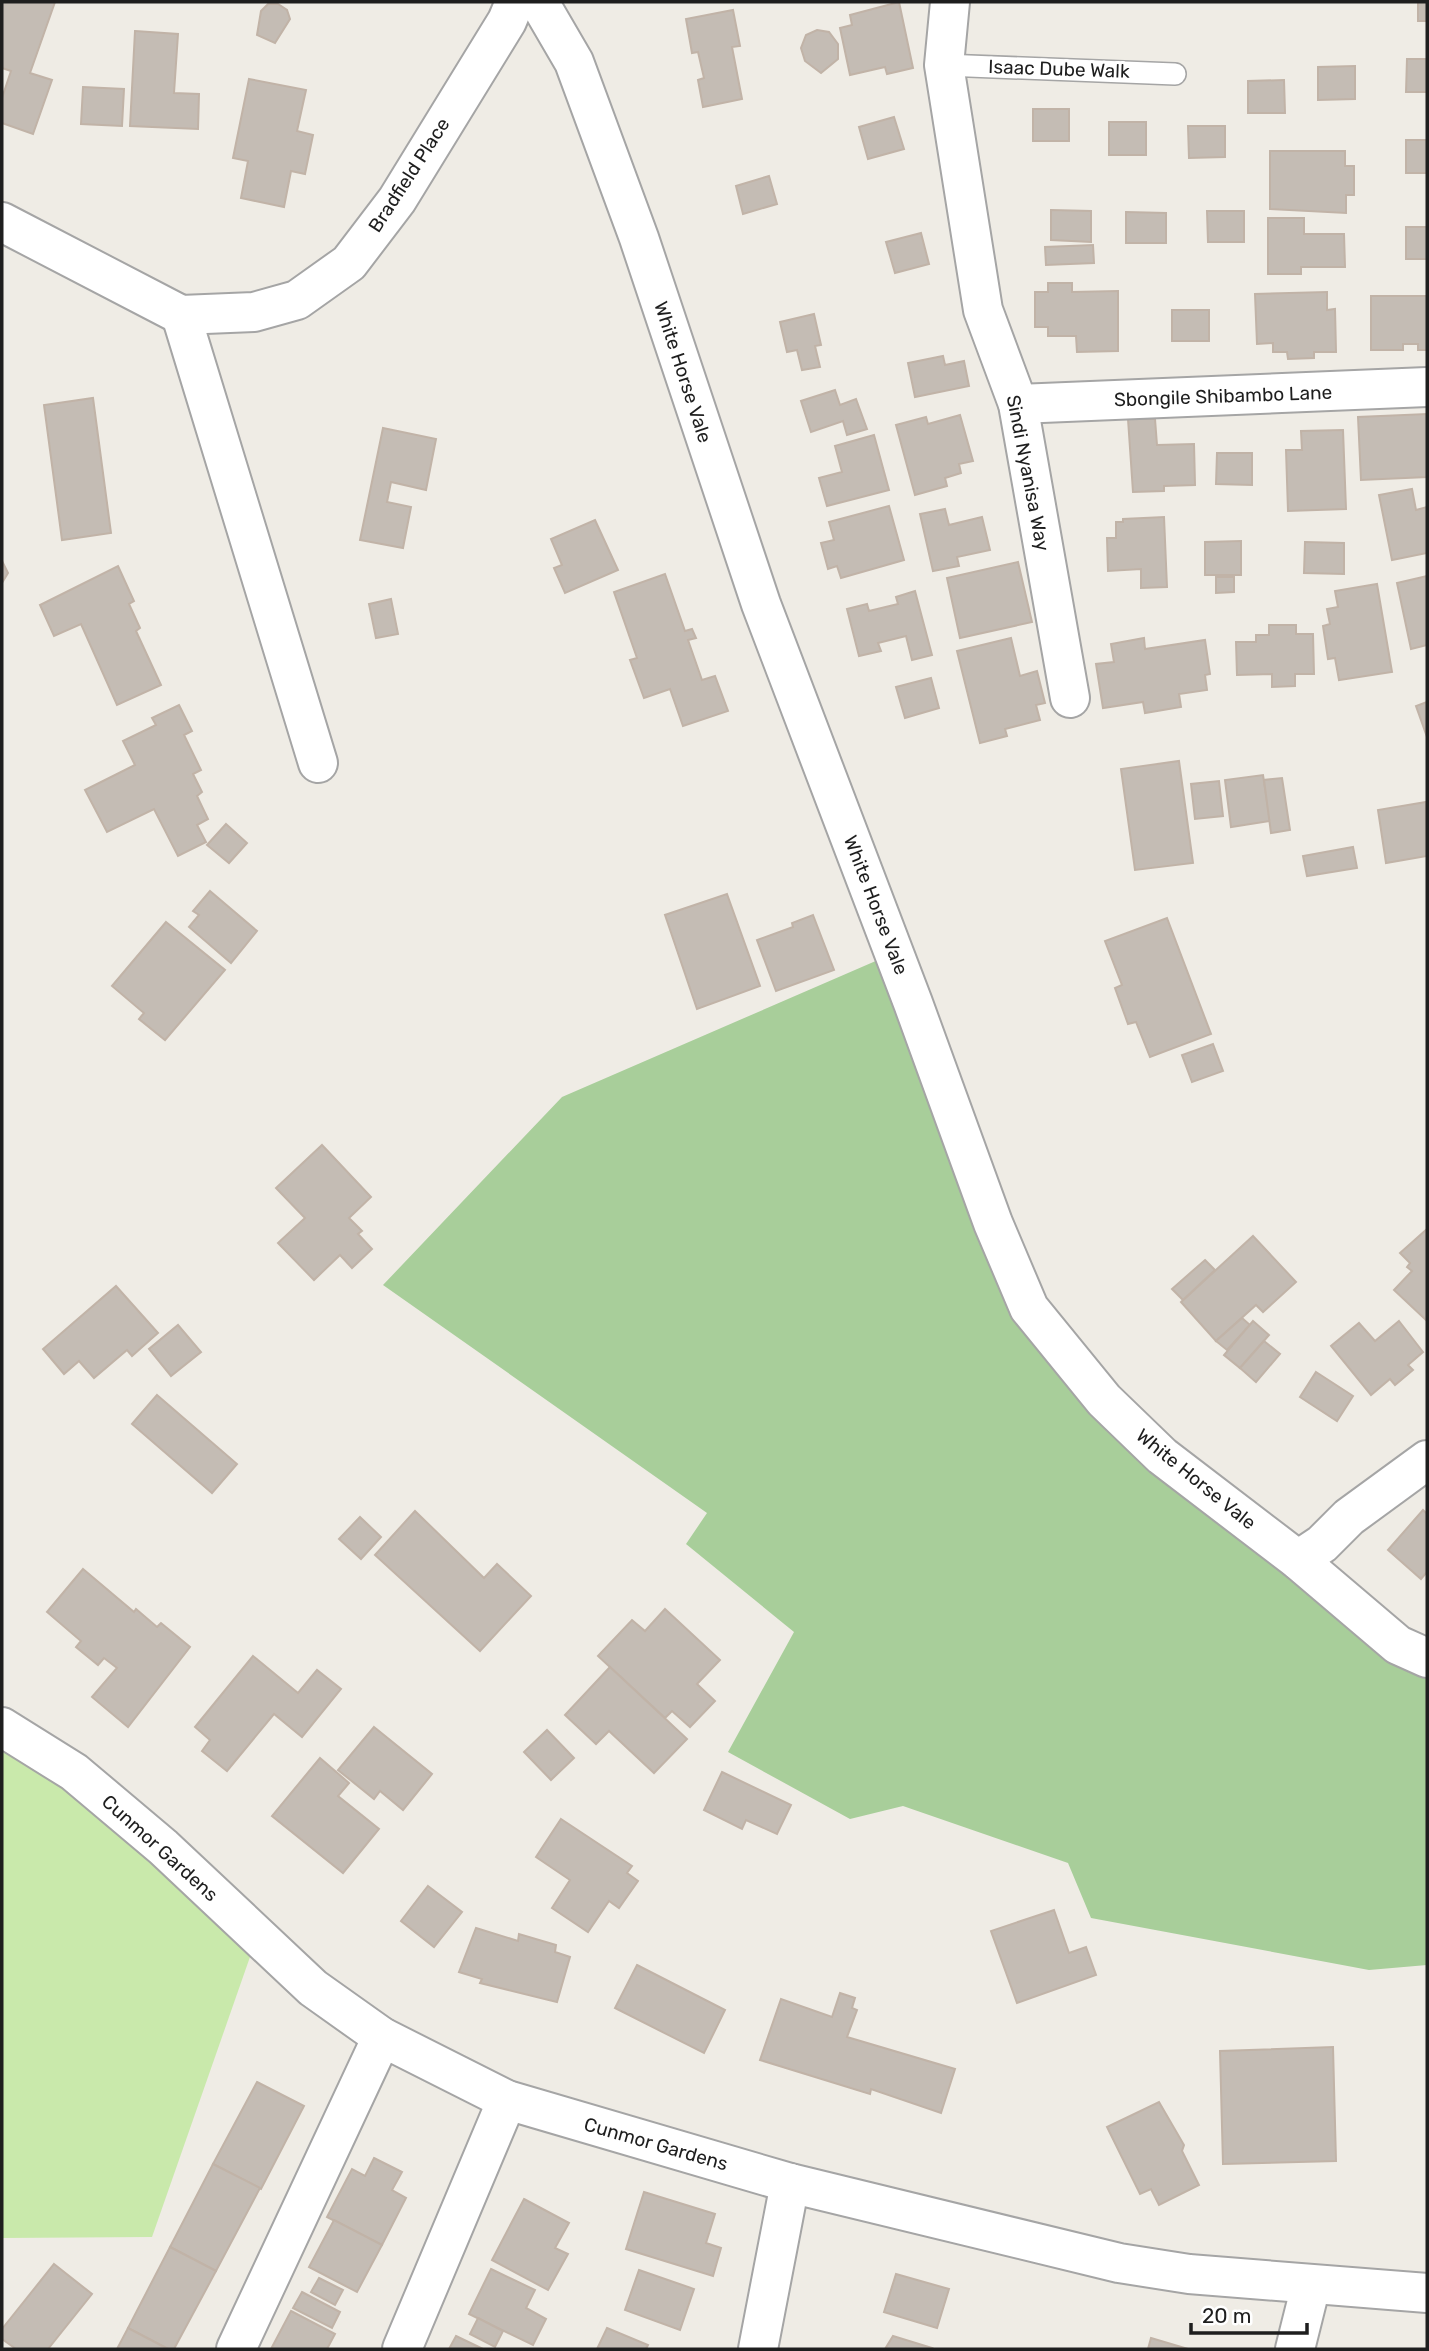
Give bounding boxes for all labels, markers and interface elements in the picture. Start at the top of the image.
street label: Isaac Dube Walk [988,55,1130,83]
street label: Bradfield Place [364,114,454,236]
street label: White Horse Vale [649,298,717,446]
street label: Sbongile Shibambo Lane [1114,381,1332,411]
street label: Sindi Nyanisa Way [1002,393,1054,553]
street label: White Horse Vale [839,832,913,978]
street label: White Horse Vale [1131,1424,1261,1534]
street label: Cunmor Gardens [97,1790,223,1906]
street label: Cunmor Gardens [581,2112,731,2176]
scale bar [1191,2292,1306,2336]
text: 20 m [1202,2303,1251,2328]

